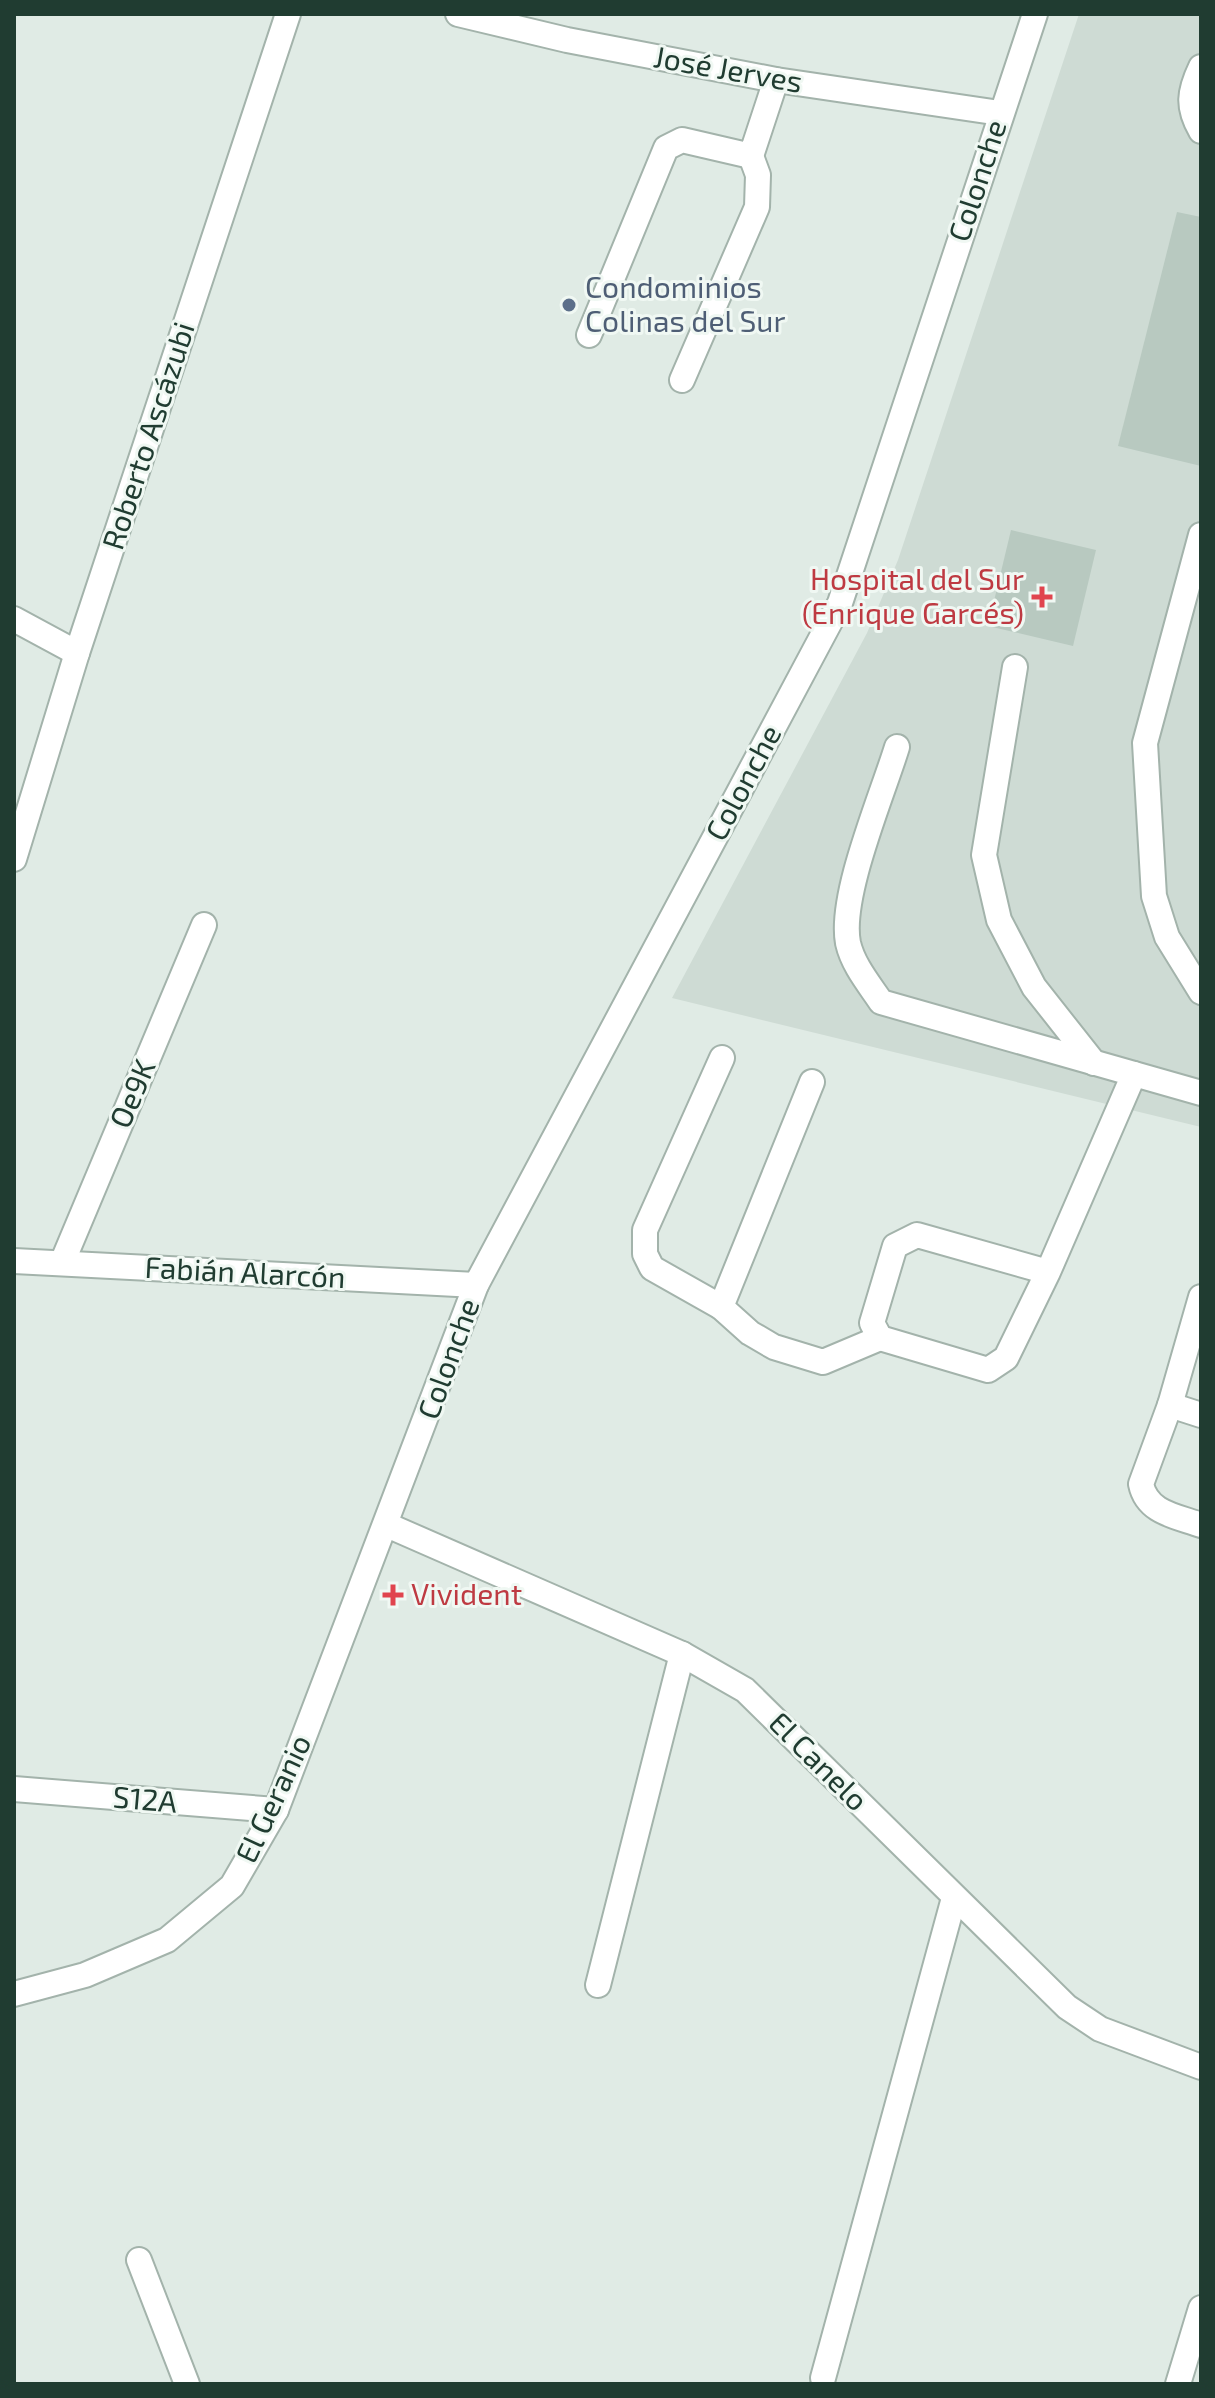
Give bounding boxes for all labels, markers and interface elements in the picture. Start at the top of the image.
street label: José Jerves [651,37,805,99]
street label: Colonche [940,115,1013,246]
place label: Condominios Colinas del Sur [585,268,785,338]
marker: Condominios Colinas del Sur [560,296,578,314]
street label: Roberto Ascázubi [93,317,201,554]
place label: Hospital del Sur (Enrique Garcés) [802,560,1024,630]
marker: Hospital del Sur (Enrique Garcés) [1031,586,1053,608]
street label: Colonche [697,718,788,846]
street label: Oe9K [101,1053,162,1133]
street label: Fabián Alarcón [144,1248,346,1294]
street label: Colonche [409,1293,486,1424]
place label: Vivident [411,1575,522,1611]
marker: Vivident [382,1584,404,1606]
street label: El Canelo [763,1704,876,1817]
street label: El Geranio [227,1728,317,1868]
street label: S12A [112,1777,179,1819]

